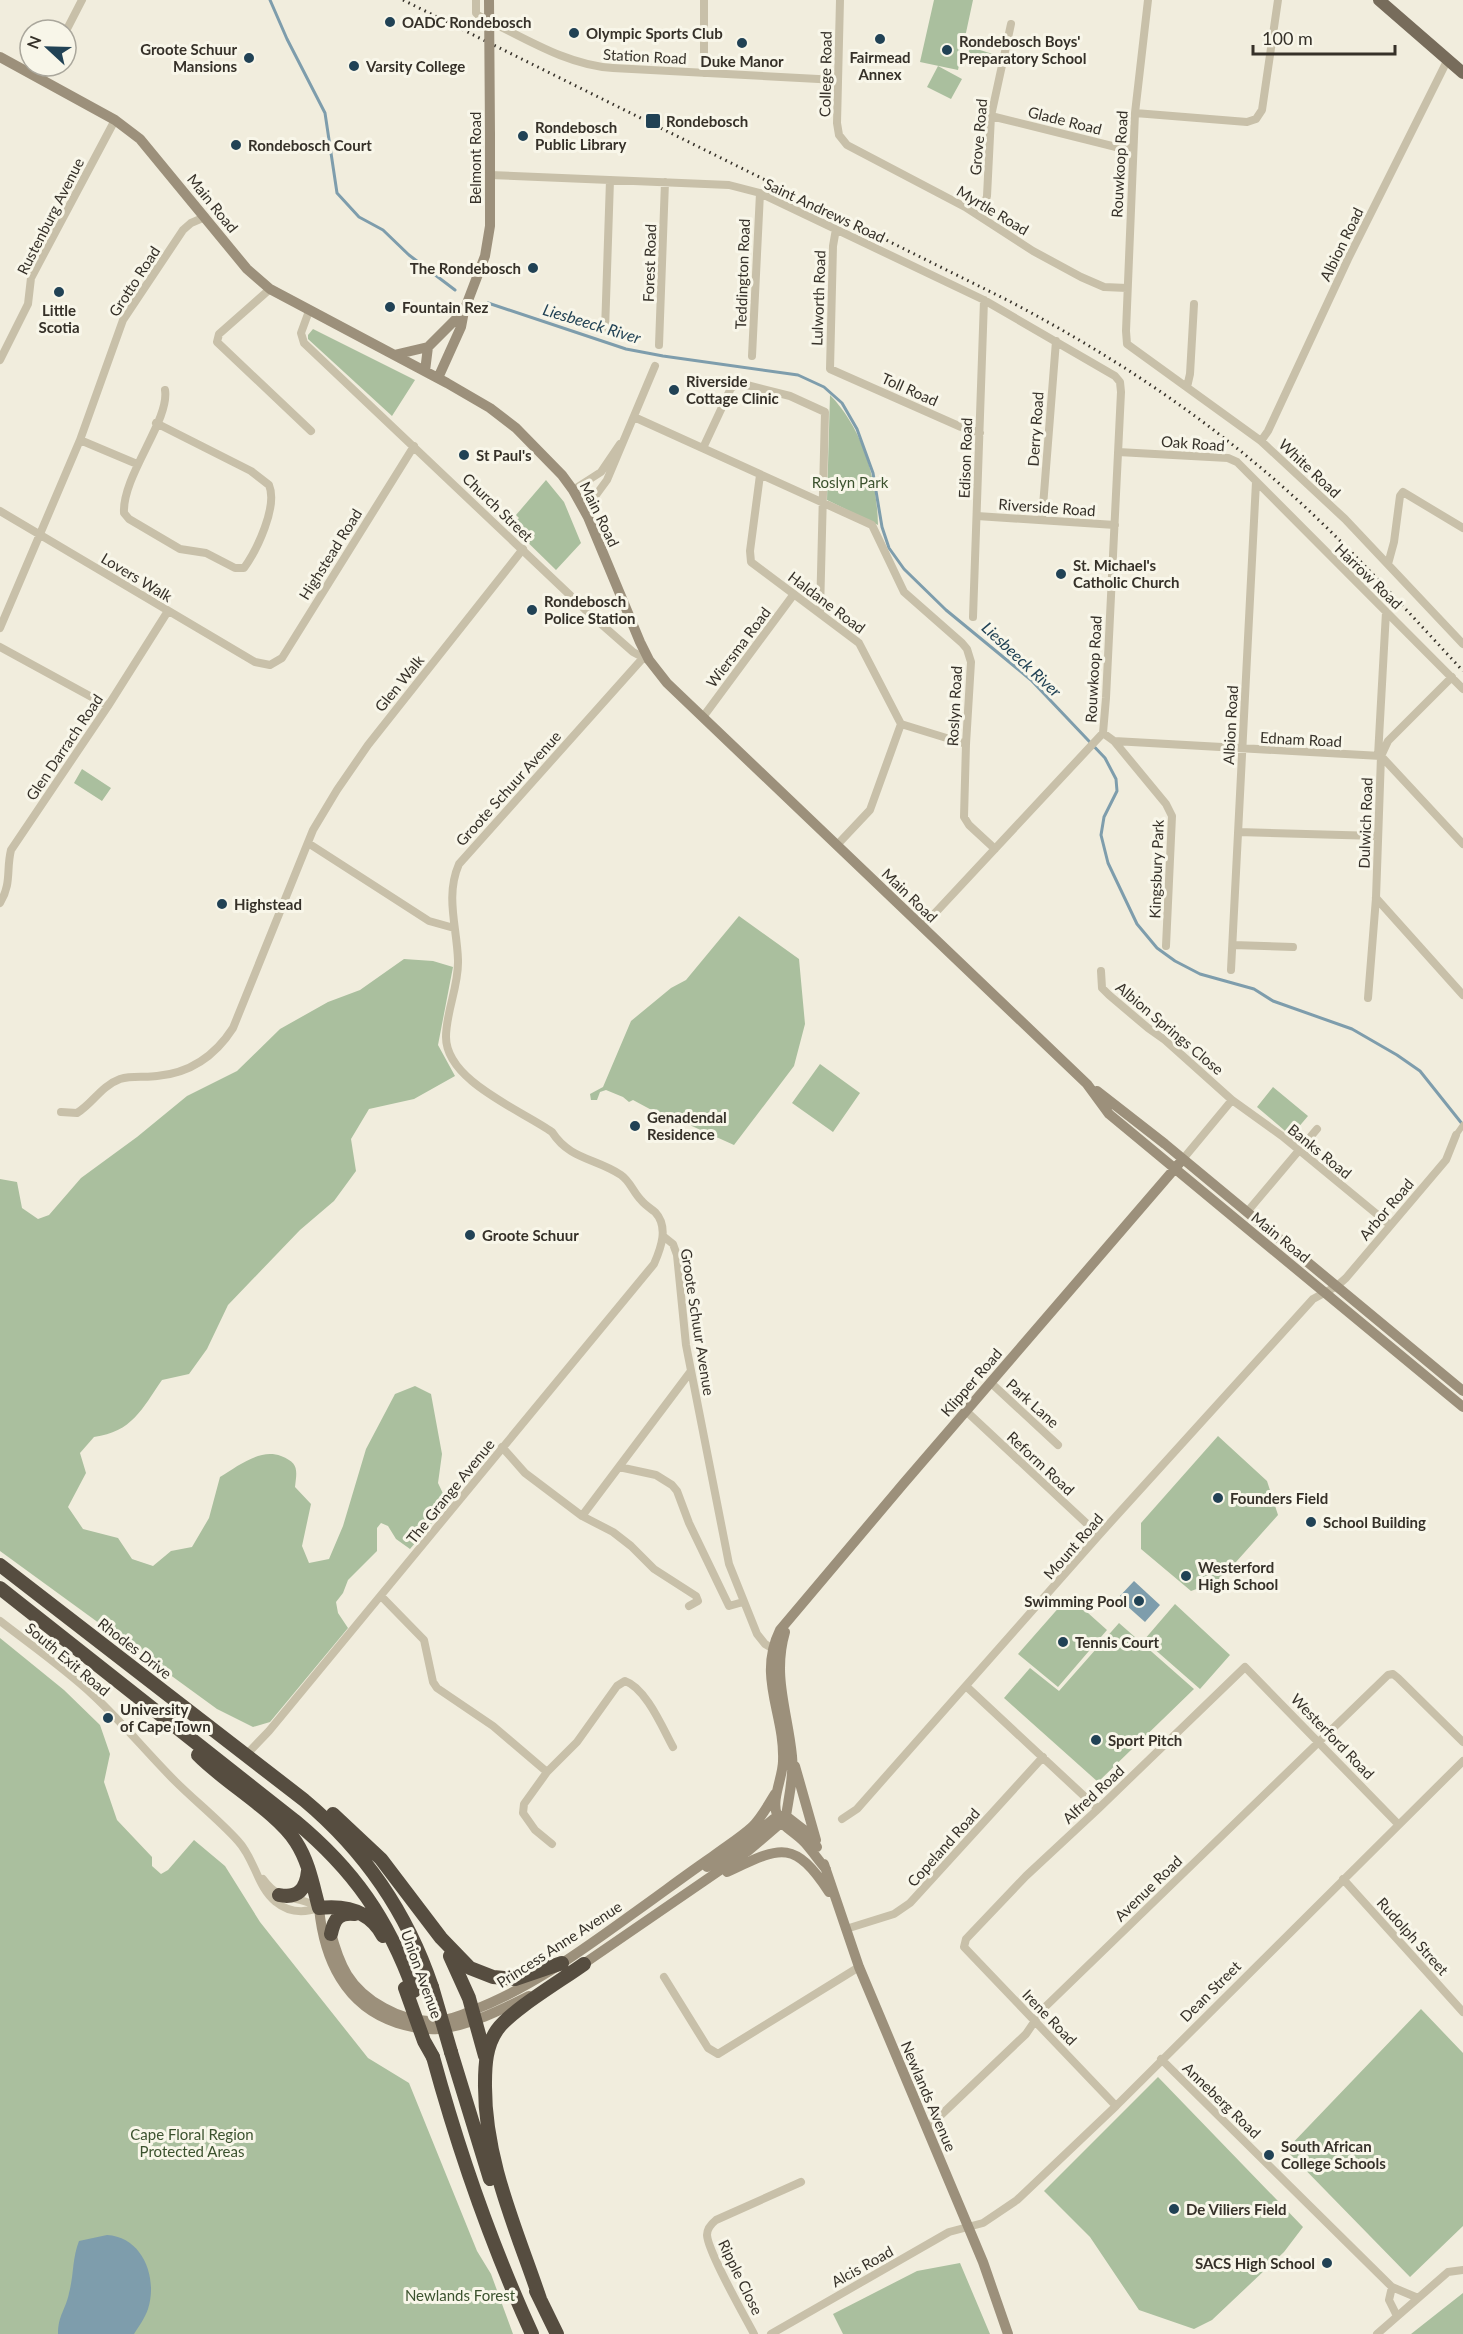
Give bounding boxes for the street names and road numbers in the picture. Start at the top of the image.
street label: College Road [815,31,835,117]
street label: Station Road [603,45,687,67]
street label: Grove Road [966,98,990,176]
street label: Glade Road [1026,102,1104,138]
street label: Rouwkoop Road [1107,110,1131,218]
street label: Belmont Road [466,112,484,204]
street label: Rustenburg Avenue [13,155,87,277]
street label: Main Road [184,170,242,236]
street label: Saint Andrews Road [762,174,888,246]
street label: Myrtle Road [954,181,1032,239]
street label: Albion Road [1315,204,1367,284]
street label: Teddington Road [731,218,753,330]
street label: Forest Road [639,224,659,302]
street label: Grotto Road [105,242,163,320]
street label: Lulworth Road [807,250,829,346]
street label: Toll Road [879,369,941,409]
street label: Derry Road [1023,391,1047,467]
street label: Edison Road [955,417,975,499]
street label: Oak Road [1160,432,1226,454]
street label: White Road [1275,435,1345,501]
street label: Church Street [459,469,537,545]
street label: Main Road [577,478,623,550]
street label: Riverside Road [998,495,1096,519]
street label: Highstead Road [295,505,365,603]
street label: Harrow Road [1332,540,1406,612]
street label: Lovers Walk [98,549,176,605]
street label: Haldane Road [785,567,869,637]
street label: Wiersma Road [702,603,774,691]
street label: Rouwkoop Road [1081,615,1105,723]
street label: Glen Walk [371,651,428,715]
street label: Roslyn Road [943,665,965,747]
street label: Albion Road [1219,685,1241,765]
street label: Glen Darrach Road [22,691,106,803]
street label: Groote Schuur Avenue [452,727,564,849]
street label: Ednam Road [1260,728,1342,750]
street label: Dulwich Road [1354,777,1376,869]
street label: Kingsbury Park [1145,819,1167,919]
street label: Main Road [878,864,942,926]
street label: Albion Springs Close [1113,978,1227,1078]
street label: Banks Road [1285,1120,1355,1182]
street label: Arbor Road [1355,1175,1417,1243]
street label: Main Road [1248,1208,1314,1266]
street label: Groote Schuur Avenue [677,1247,719,1397]
street label: Klipper Road [937,1344,1005,1420]
street label: Park Lane [1003,1375,1063,1431]
street label: Reform Road [1004,1427,1078,1499]
street label: The Grange Avenue [402,1435,498,1547]
street label: Mount Road [1040,1509,1106,1583]
street label: Rhodes Drive [95,1614,176,1682]
street label: South Exit Road [22,1618,114,1700]
street label: Westerford Road [1288,1689,1378,1783]
street label: Alfred Road [1059,1761,1127,1827]
street label: Copeland Road [903,1804,983,1890]
street label: Avenue Road [1111,1851,1185,1925]
street label: Rudolph Street [1374,1894,1453,1979]
street label: Princess Anne Avenue [493,1897,625,1991]
street label: Union Avenue [398,1927,446,2021]
street label: Dean Street [1176,1956,1245,2025]
street label: Irene Road [1019,1985,1081,2049]
street label: Newlands Avenue [898,2038,960,2154]
street label: Anneberg Road [1179,2058,1265,2142]
street label: Ripple Close [715,2236,767,2318]
street label: Alcis Road [828,2242,896,2290]

